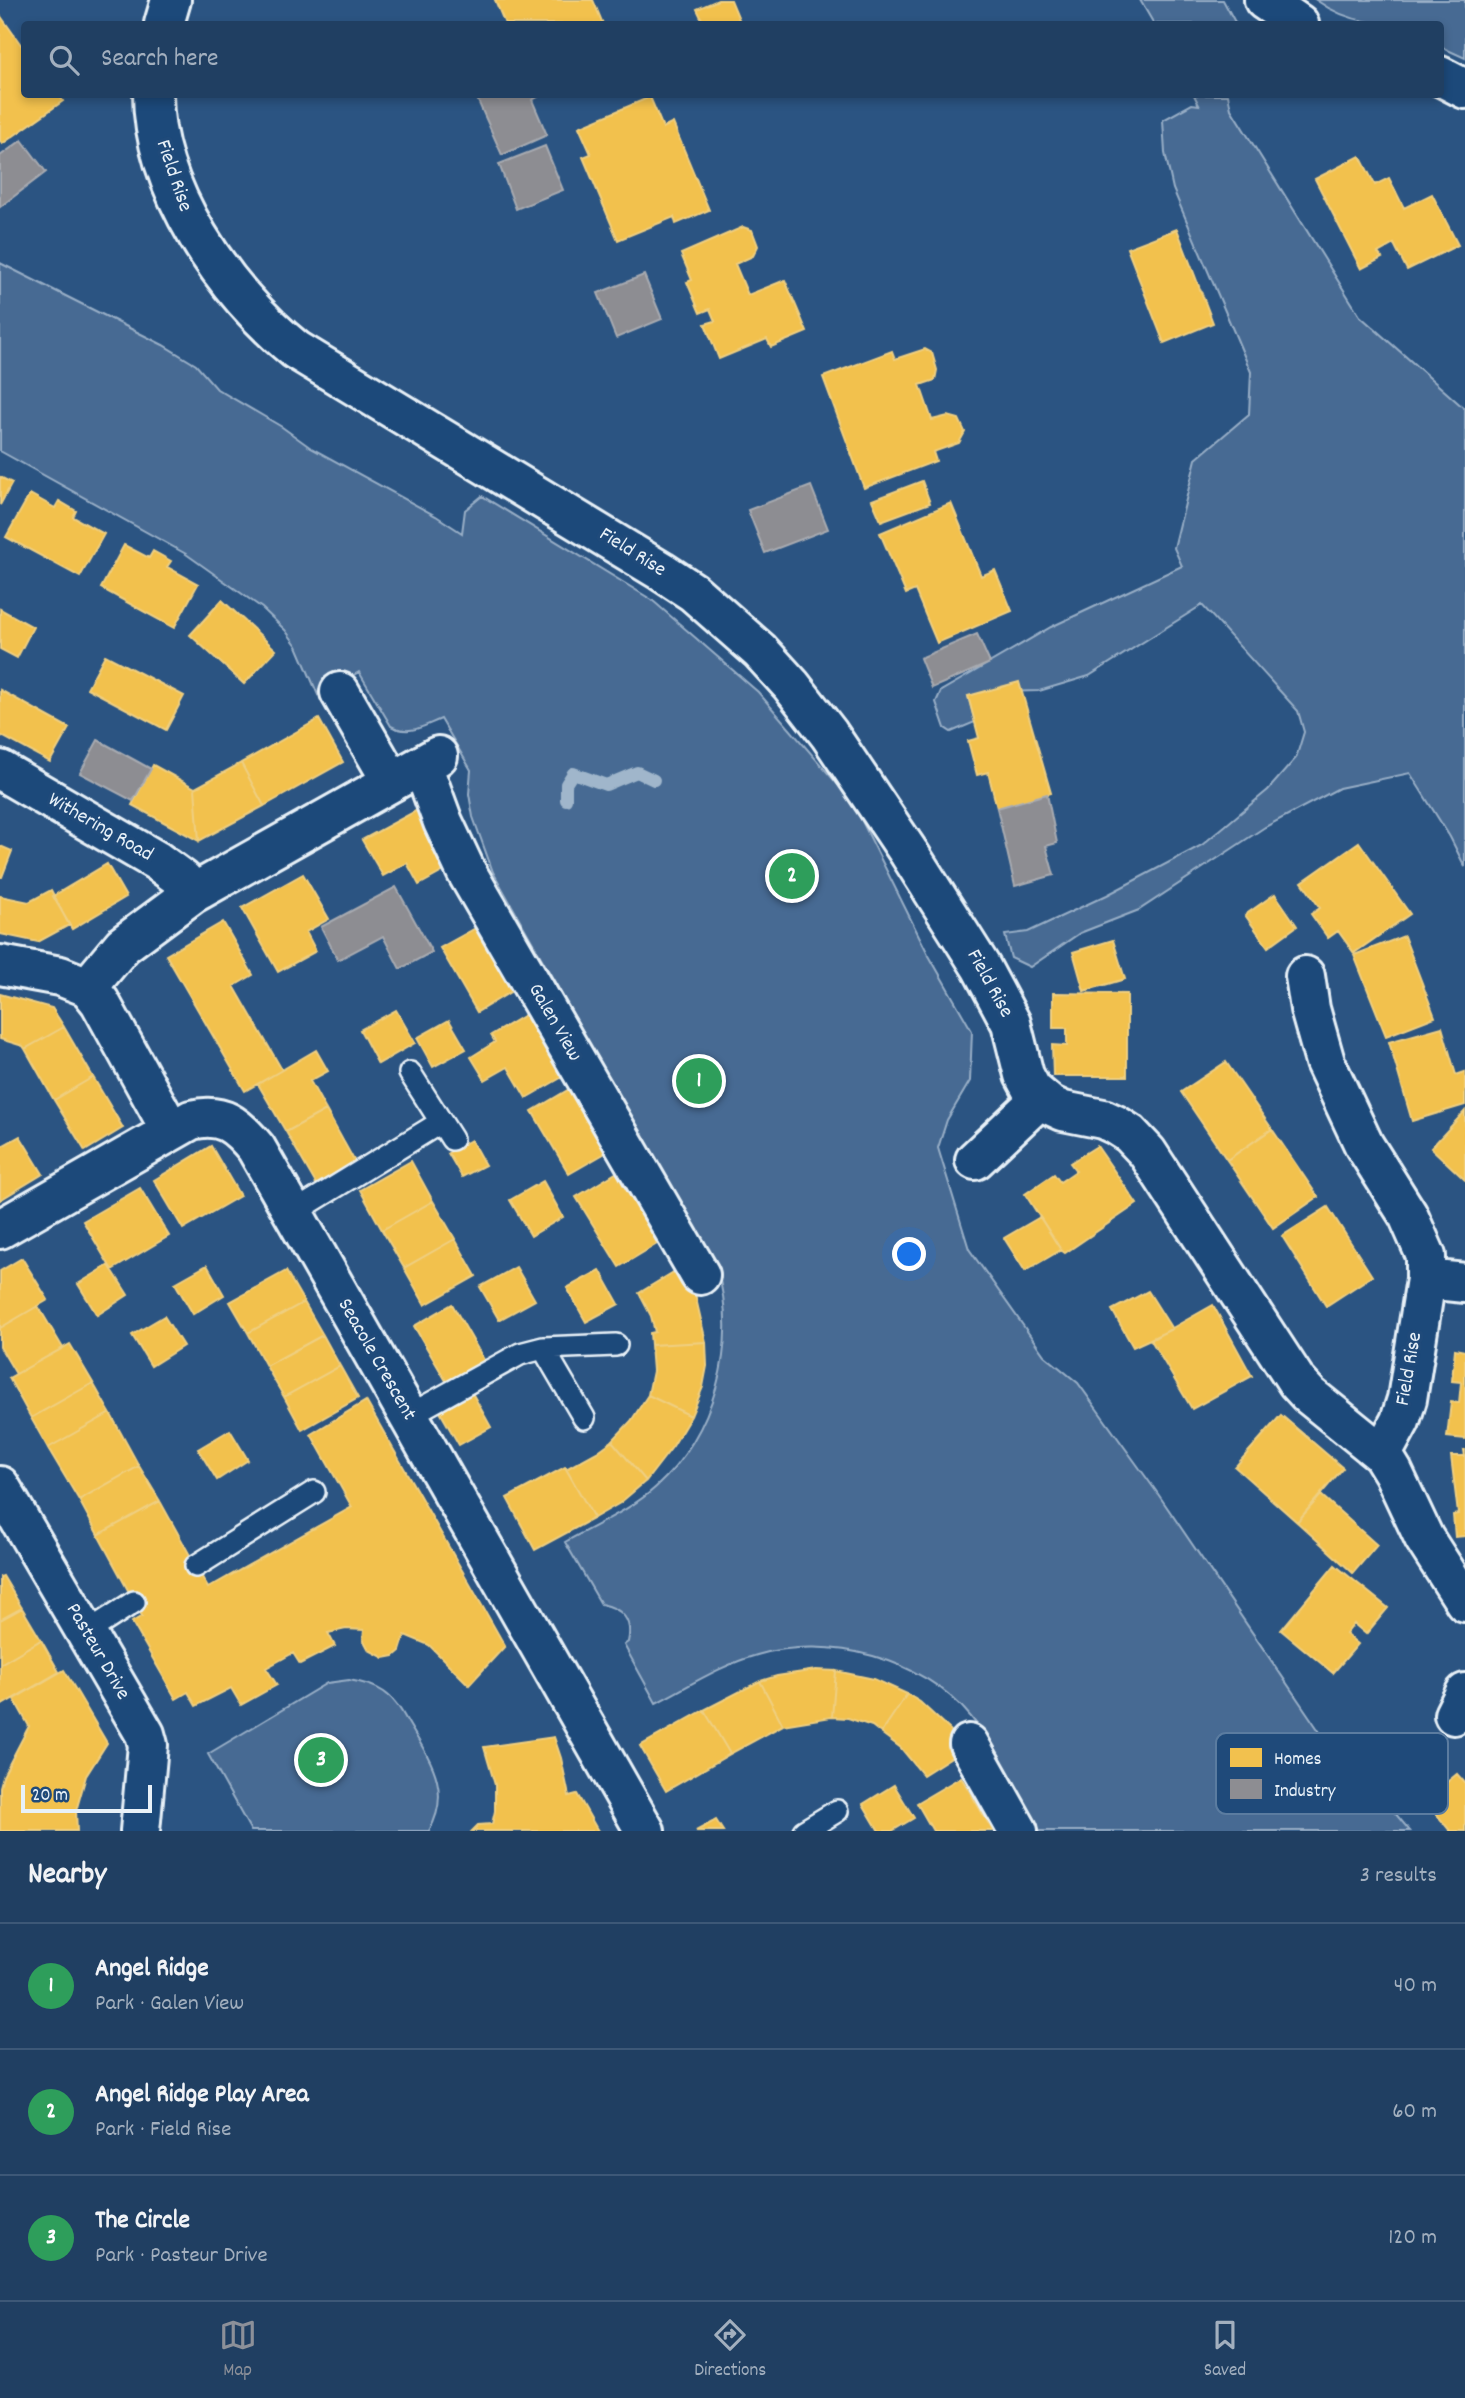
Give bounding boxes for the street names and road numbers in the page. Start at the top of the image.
street label: Field Rise [147,136,199,216]
street label: Field Rise [593,521,671,585]
street label: Withering Road [42,786,158,870]
street label: Field Rise [958,944,1020,1024]
street label: Galen View [520,978,588,1068]
street label: Seacole Crescent [329,1293,423,1427]
street label: Field Rise [1389,1330,1431,1408]
street label: Pasteur Drive [57,1598,137,1706]

